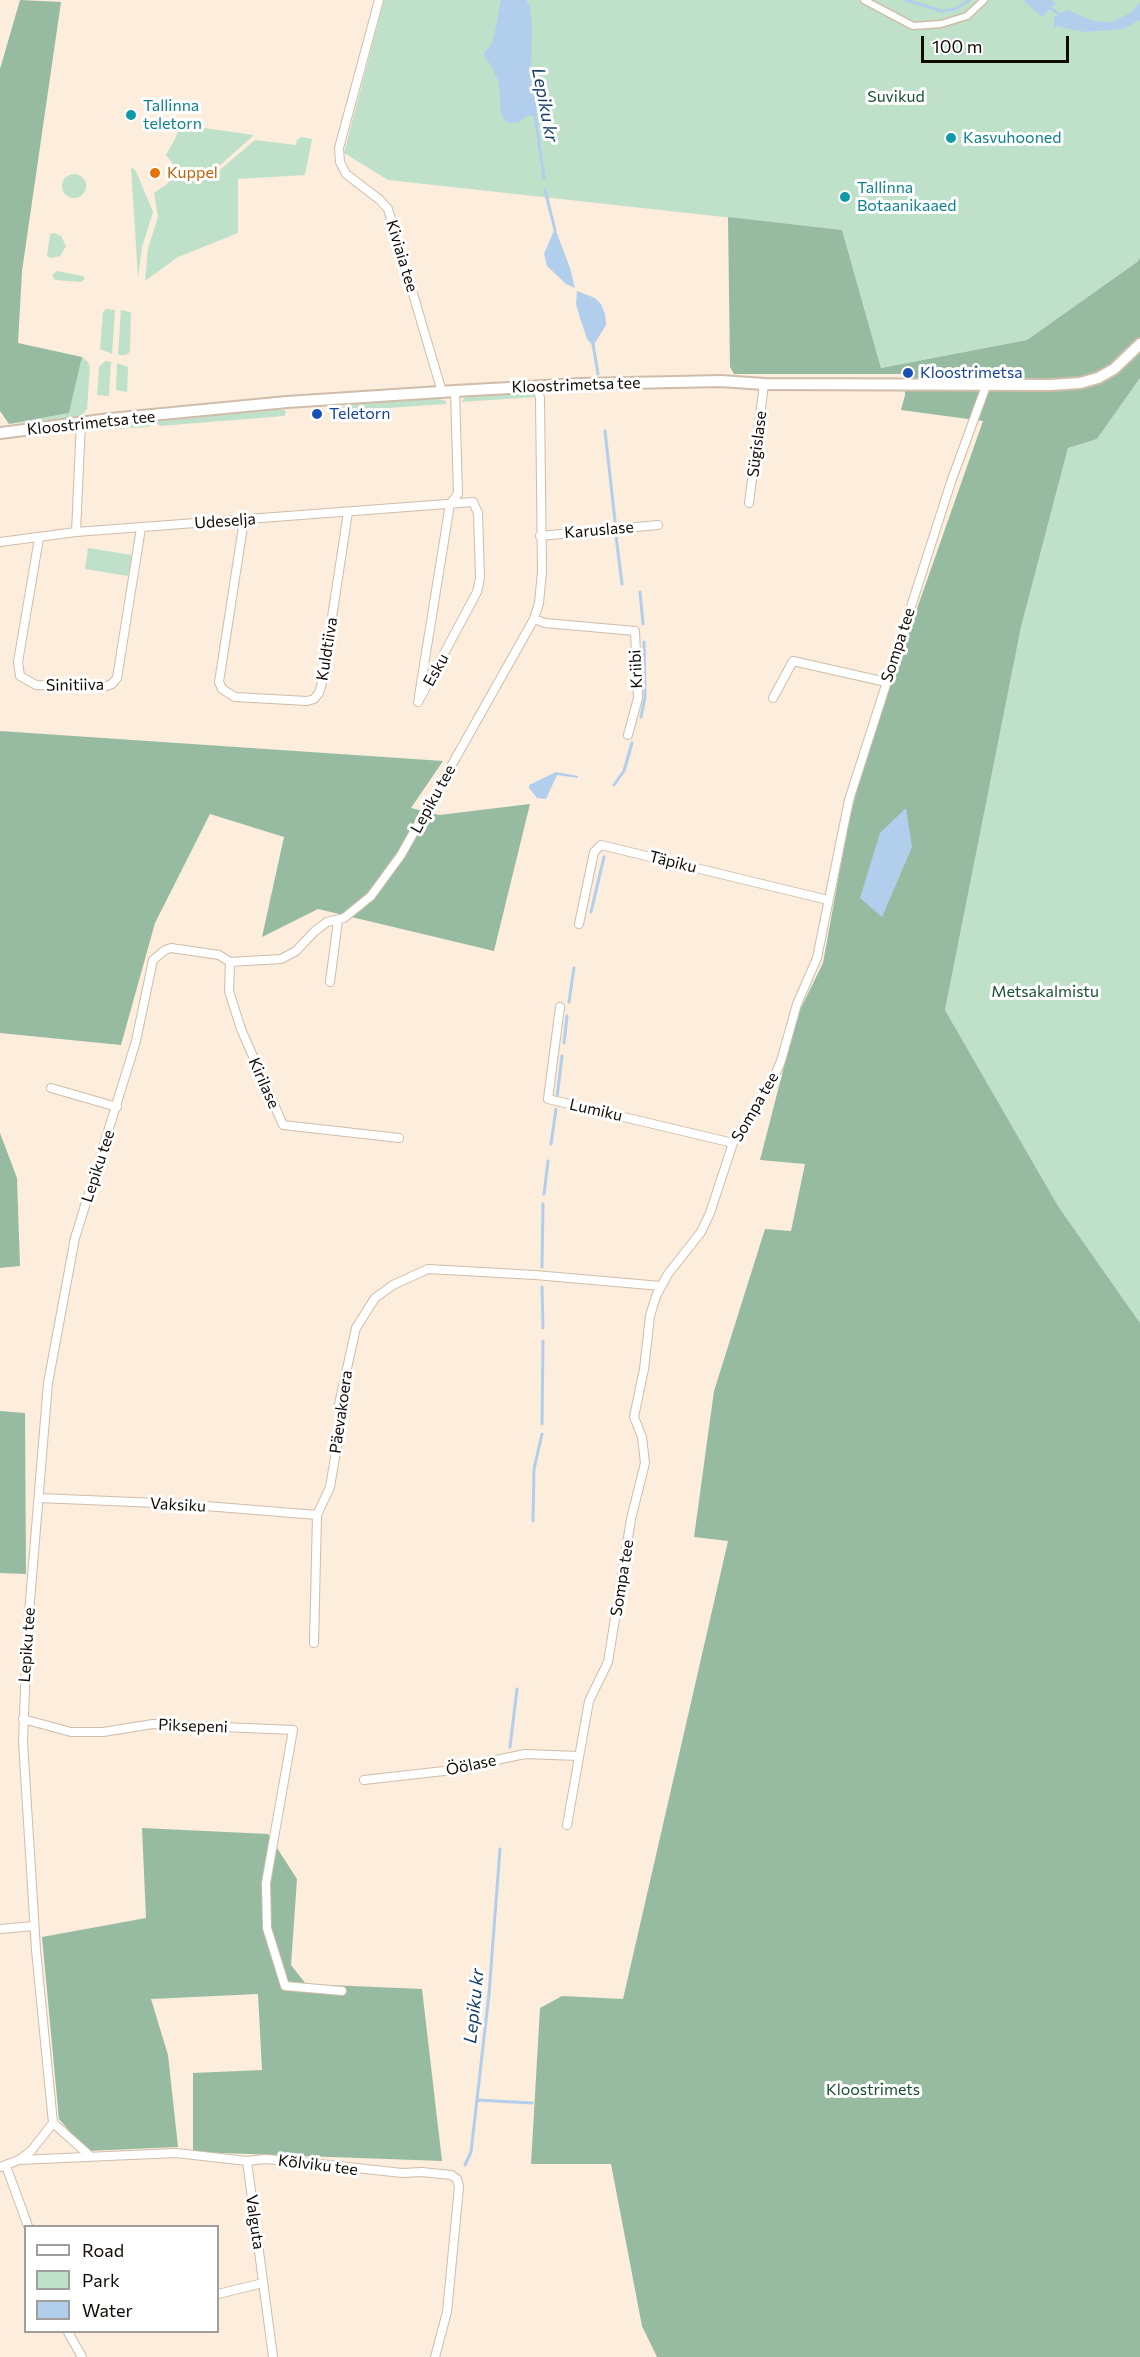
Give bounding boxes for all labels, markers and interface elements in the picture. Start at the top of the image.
scale bar [924,24,1072,62]
text: 100 m [932,35,982,57]
water label: Lepiku kr [527,66,563,144]
park label: Suvikud [867,87,925,107]
place label: Tallinna teletorn [143,96,202,134]
marker: Tallinna teletorn [124,108,138,122]
place label: Kasvuhooned [963,128,1062,148]
marker: Kasvuhooned [944,131,958,145]
place label: Kuppel [167,163,218,183]
marker: Kuppel [148,166,162,180]
place label: Tallinna Botaanikaaed [857,178,956,216]
marker: Tallinna Botaanikaaed [838,190,852,204]
street label: Kiviaia tee [382,218,422,294]
place label: Kloostrimetsa [920,363,1023,383]
marker: Kloostrimetsa [901,366,915,380]
street label: Kloostrimetsa tee [511,373,641,397]
place label: Teletorn [329,404,390,424]
street label: Kloostrimetsa tee [26,407,156,439]
marker: Teletorn [310,407,324,421]
street label: Sügislase [743,410,771,478]
street label: Udeselja [194,509,256,533]
street label: Karuslase [563,517,635,543]
street label: Sompa tee [877,605,919,685]
street label: Kuldtiiva [313,616,341,682]
street label: Kriibi [625,649,647,689]
street label: Esku [419,650,453,690]
street label: Sinitiiva [46,675,104,695]
street label: Lepiku tee [406,761,460,837]
street label: Täpiku [647,847,699,877]
park label: Metsakalmistu [991,982,1099,1002]
street label: Kirilase [244,1055,284,1111]
street label: Sompa tee [727,1069,783,1145]
street label: Lumiku [568,1095,624,1125]
street label: Lepiku tee [77,1127,119,1205]
street label: Päevakoera [326,1369,356,1455]
street label: Vaksiku [149,1494,207,1516]
street label: Sompa tee [606,1538,638,1618]
street label: Lepiku tee [15,1607,39,1683]
street label: Piksepeni [158,1715,228,1737]
street label: Öölase [444,1750,498,1780]
water label: Lepiku kr [459,1967,489,2045]
park label: Kloostrimets [826,2080,920,2100]
street label: Kõlviku tee [277,2151,359,2179]
street label: Valguta [242,2193,268,2251]
legend [24,2225,219,2333]
text: Road [82,2239,124,2261]
text: Park [82,2269,120,2291]
text: Water [82,2299,133,2321]

